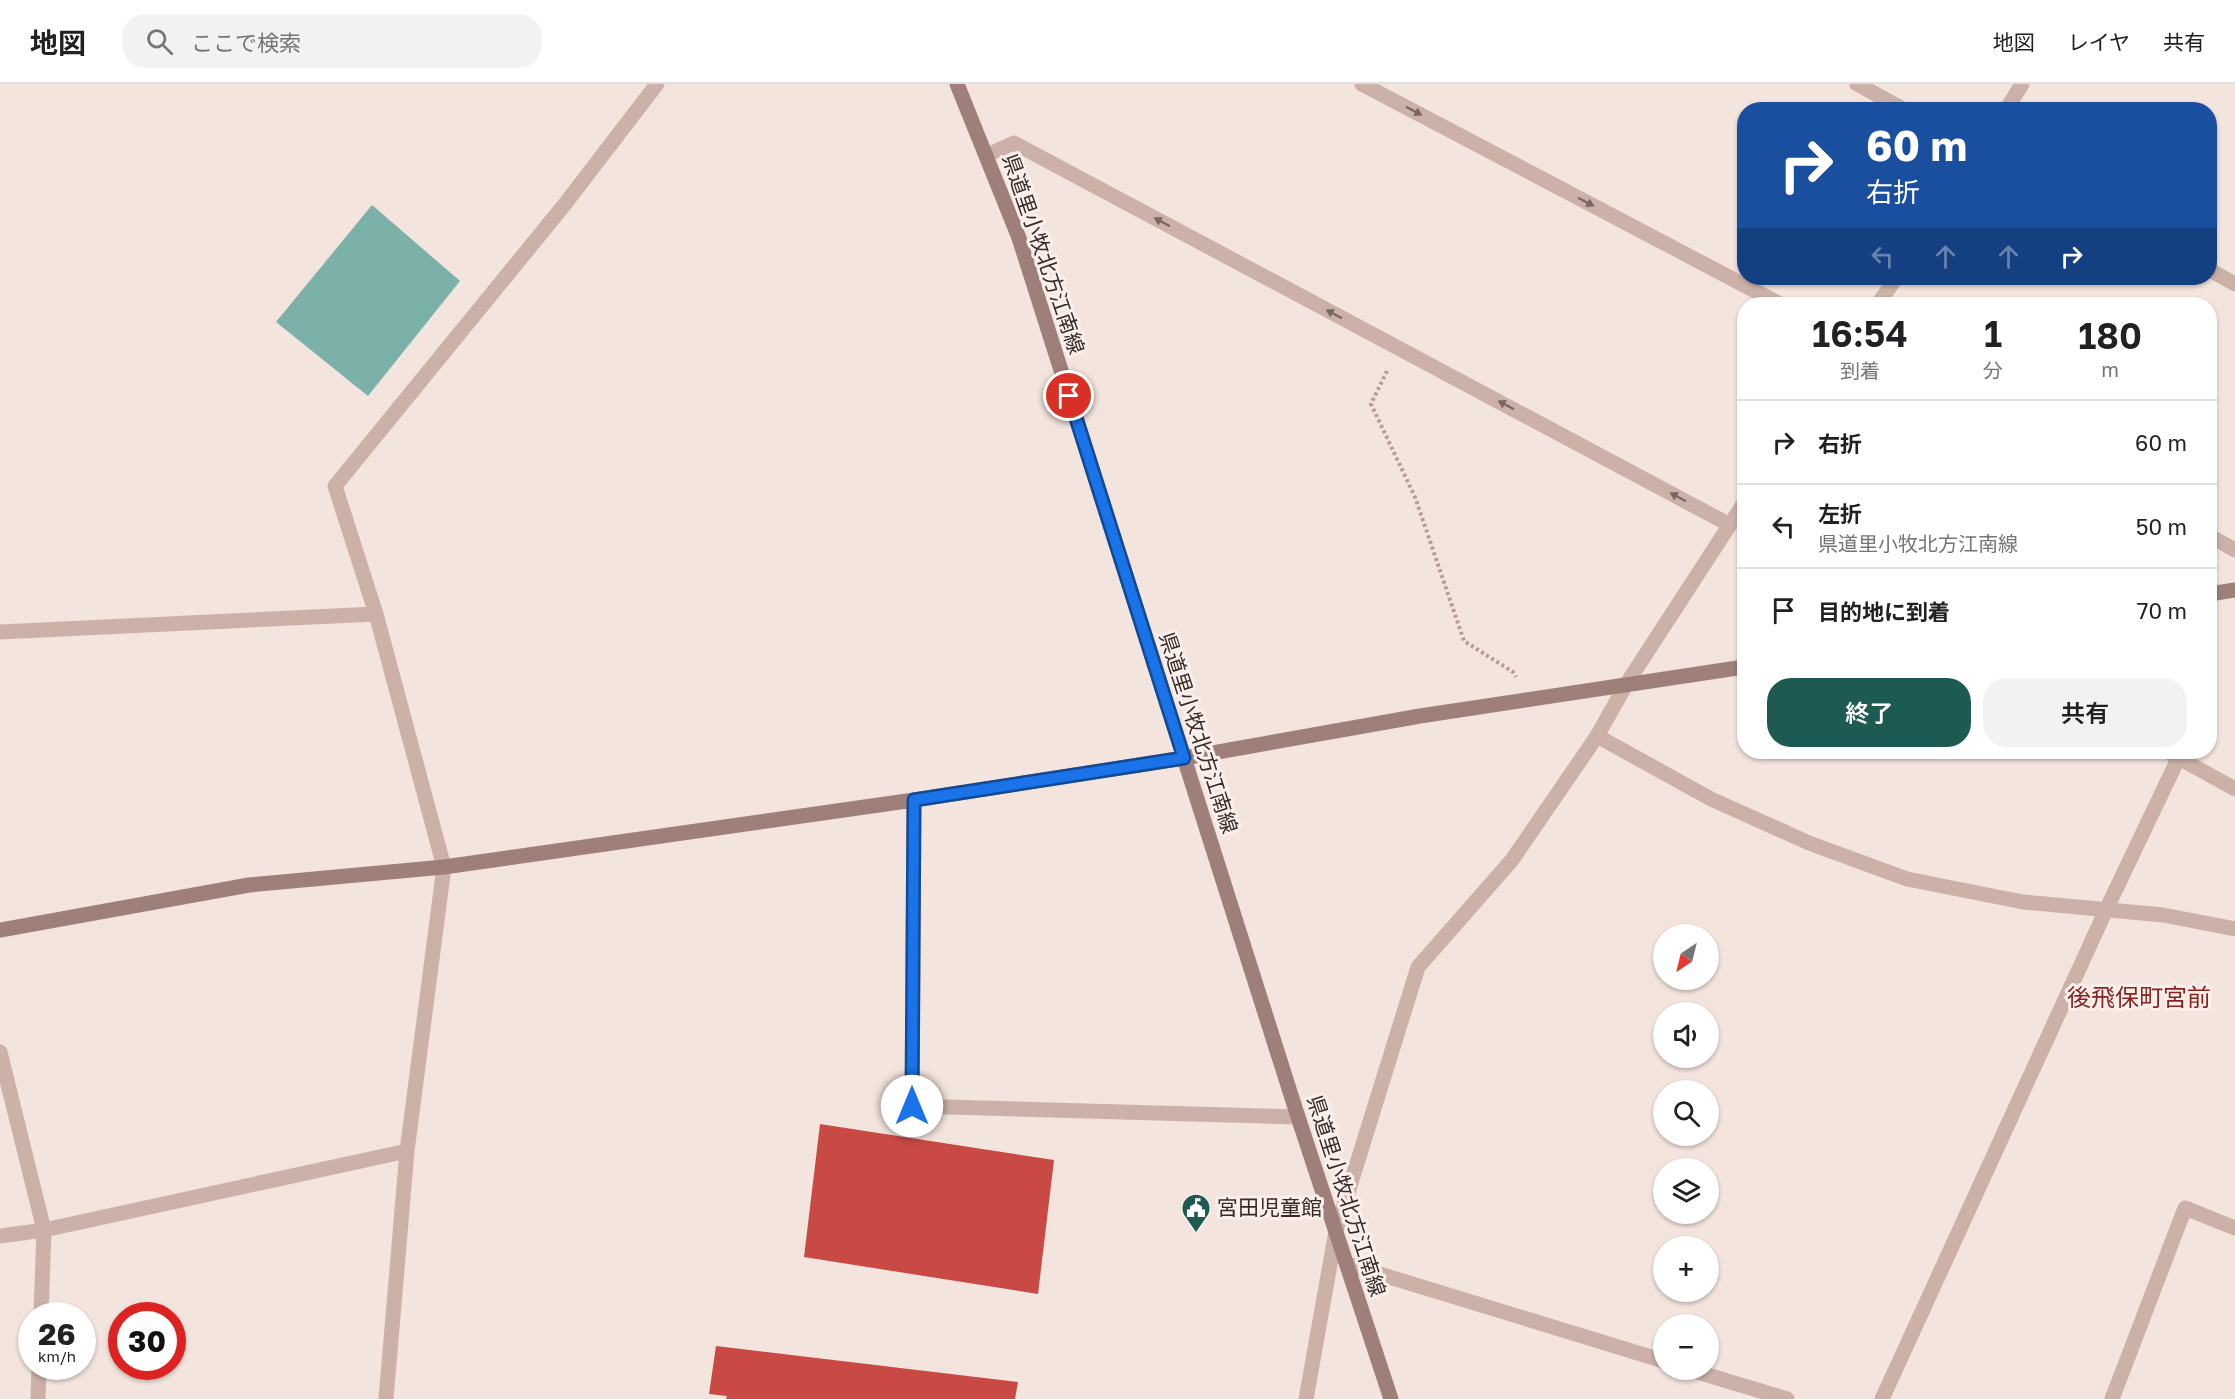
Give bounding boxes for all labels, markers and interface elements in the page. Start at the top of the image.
search box [122,14,542,68]
icon: search [143,25,176,58]
text: 地図 [30,26,86,59]
text: ここで検索 [191,29,301,56]
text: 地図 [1993,29,2035,55]
text: レイヤ [2068,29,2130,55]
text: 共有 [2163,29,2205,55]
one-way arrow [1406,106,1423,116]
text: 60 m [1866,120,1967,170]
icon: right [1767,126,1845,204]
street label: 県道里小牧北方江南線 [997,150,1090,357]
text: 右折 [1866,176,1920,208]
one-way arrow [1578,197,1595,207]
one-way arrow [1153,217,1170,227]
icon: left [1866,240,1899,273]
icon: ahead [1929,240,1962,273]
icon: ahead [1992,240,2025,273]
icon: right [2055,240,2088,273]
one-way arrow [1325,309,1343,319]
text: 16:54 [1812,312,1908,355]
text: 1 [1984,312,2002,355]
text: 180 [2078,314,2142,357]
text: m [2101,357,2119,381]
text: 到着 [1840,358,1880,382]
text: 分 [1983,358,2003,382]
pin [1043,370,1094,421]
icon: arrive [1052,379,1085,412]
one-way arrow [1497,400,1514,410]
icon: right [1767,426,1800,459]
text: 60 m [2135,429,2187,456]
text: 右折 [1818,430,1862,457]
one-way arrow [1669,492,1686,502]
text: 左折 [1818,500,1862,527]
icon: left [1767,510,1800,543]
text: 50 m [2136,513,2187,540]
text: 県道里小牧北方江南線 [1818,531,2018,555]
icon: arrive [1767,594,1800,627]
text: 70 m [2137,597,2187,624]
text: 目的地に到着 [1818,598,1950,625]
street label: 県道里小牧北方江南線 [1154,629,1244,837]
button: 終了 [1767,678,1971,747]
button: 共有 [1983,678,2187,747]
north arrow [1653,924,1719,990]
map controls [1653,924,1719,1380]
district label: 後飛保町宮前 [2067,982,2211,1011]
button: sound [1653,1002,1719,1068]
position arrow [880,1074,944,1138]
button: search [1653,1080,1719,1146]
street label: 県道里小牧北方江南線 [1302,1092,1392,1300]
button: layers [1653,1158,1719,1224]
public building icon: 宮田児童館 [1180,1192,1212,1234]
place label: 宮田児童館 [1217,1194,1322,1220]
button: + [1653,1236,1719,1302]
speed limit sign: 30 [108,1302,186,1380]
button: − [1653,1314,1719,1380]
text: 26 [38,1316,76,1352]
text: km/h [38,1347,76,1365]

